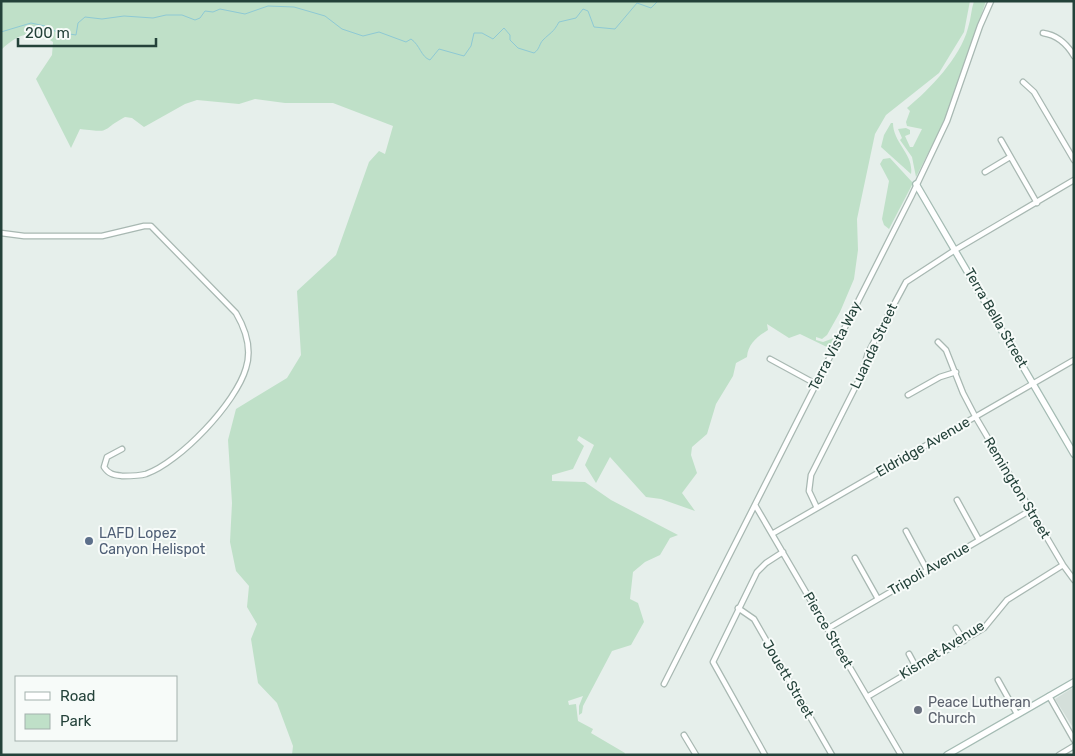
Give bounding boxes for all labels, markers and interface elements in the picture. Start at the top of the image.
scale bar [18,15,155,47]
text: 200 m [25,24,70,42]
street label: Terra Bella Street [961,265,1032,371]
street label: Terra Vista Way [805,298,865,394]
street label: Luanda Street [847,300,901,391]
street label: Eldridge Avenue [873,413,973,481]
street label: Remington Street [980,434,1054,542]
place label: LAFD Lopez Canyon Helispot [99,525,206,558]
marker: LAFD Lopez Canyon Helispot [83,535,95,547]
street label: Tripoli Avenue [885,539,973,599]
street label: Pierce Street [799,589,857,671]
street label: Kismet Avenue [896,617,988,683]
street label: Jouett Street [759,637,818,722]
legend [15,676,178,741]
text: Road [60,687,96,705]
place label: Peace Lutheran Church [928,694,1031,727]
marker: Peace Lutheran Church [912,704,924,716]
text: Park [60,712,91,730]

